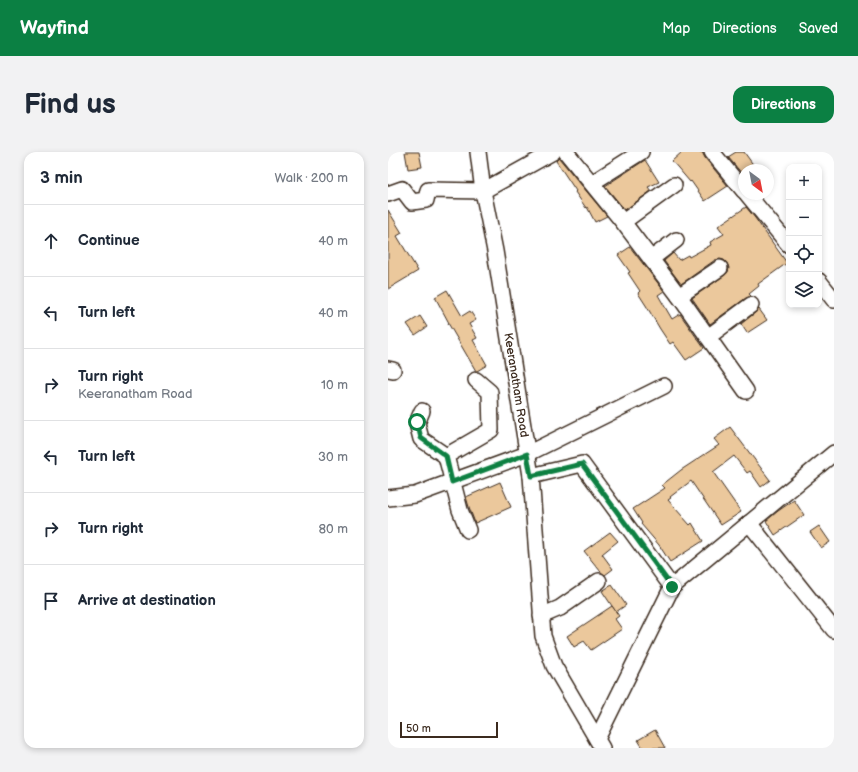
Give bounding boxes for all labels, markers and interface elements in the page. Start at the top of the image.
text: Wayfind [20,17,89,40]
text: Map [662,20,690,37]
text: Directions [712,20,777,37]
text: Saved [799,20,838,37]
button: Directions [733,86,834,123]
text: Find us [24,88,116,121]
north arrow [738,164,774,200]
map controls [786,164,822,308]
button: + [786,164,822,200]
text: 3 min [40,168,83,188]
text: Walk · 200 m [275,170,348,186]
button: − [786,200,822,236]
icon: ahead [40,230,62,252]
text: Continue [78,231,140,250]
text: 40 m [318,233,348,249]
button: locate [786,236,822,272]
button: layers [786,272,822,308]
icon: left [40,302,62,324]
text: Turn left [78,303,135,322]
text: 40 m [318,305,348,321]
street label: Keeranatham Road [500,332,532,438]
text: Turn right [78,367,143,386]
icon: right [40,374,62,396]
text: 10 m [321,377,348,393]
text: Keeranatham Road [78,386,192,402]
route start [408,413,426,431]
icon: left [40,446,62,468]
text: Turn left [78,447,135,466]
text: 30 m [318,449,348,465]
icon: right [40,518,62,540]
text: Turn right [78,519,143,538]
text: 80 m [319,521,348,537]
route end [663,578,681,596]
icon: arrive [40,590,62,612]
text: Arrive at destination [78,591,216,610]
scale bar [400,720,498,739]
text: 50 m [406,722,431,735]

